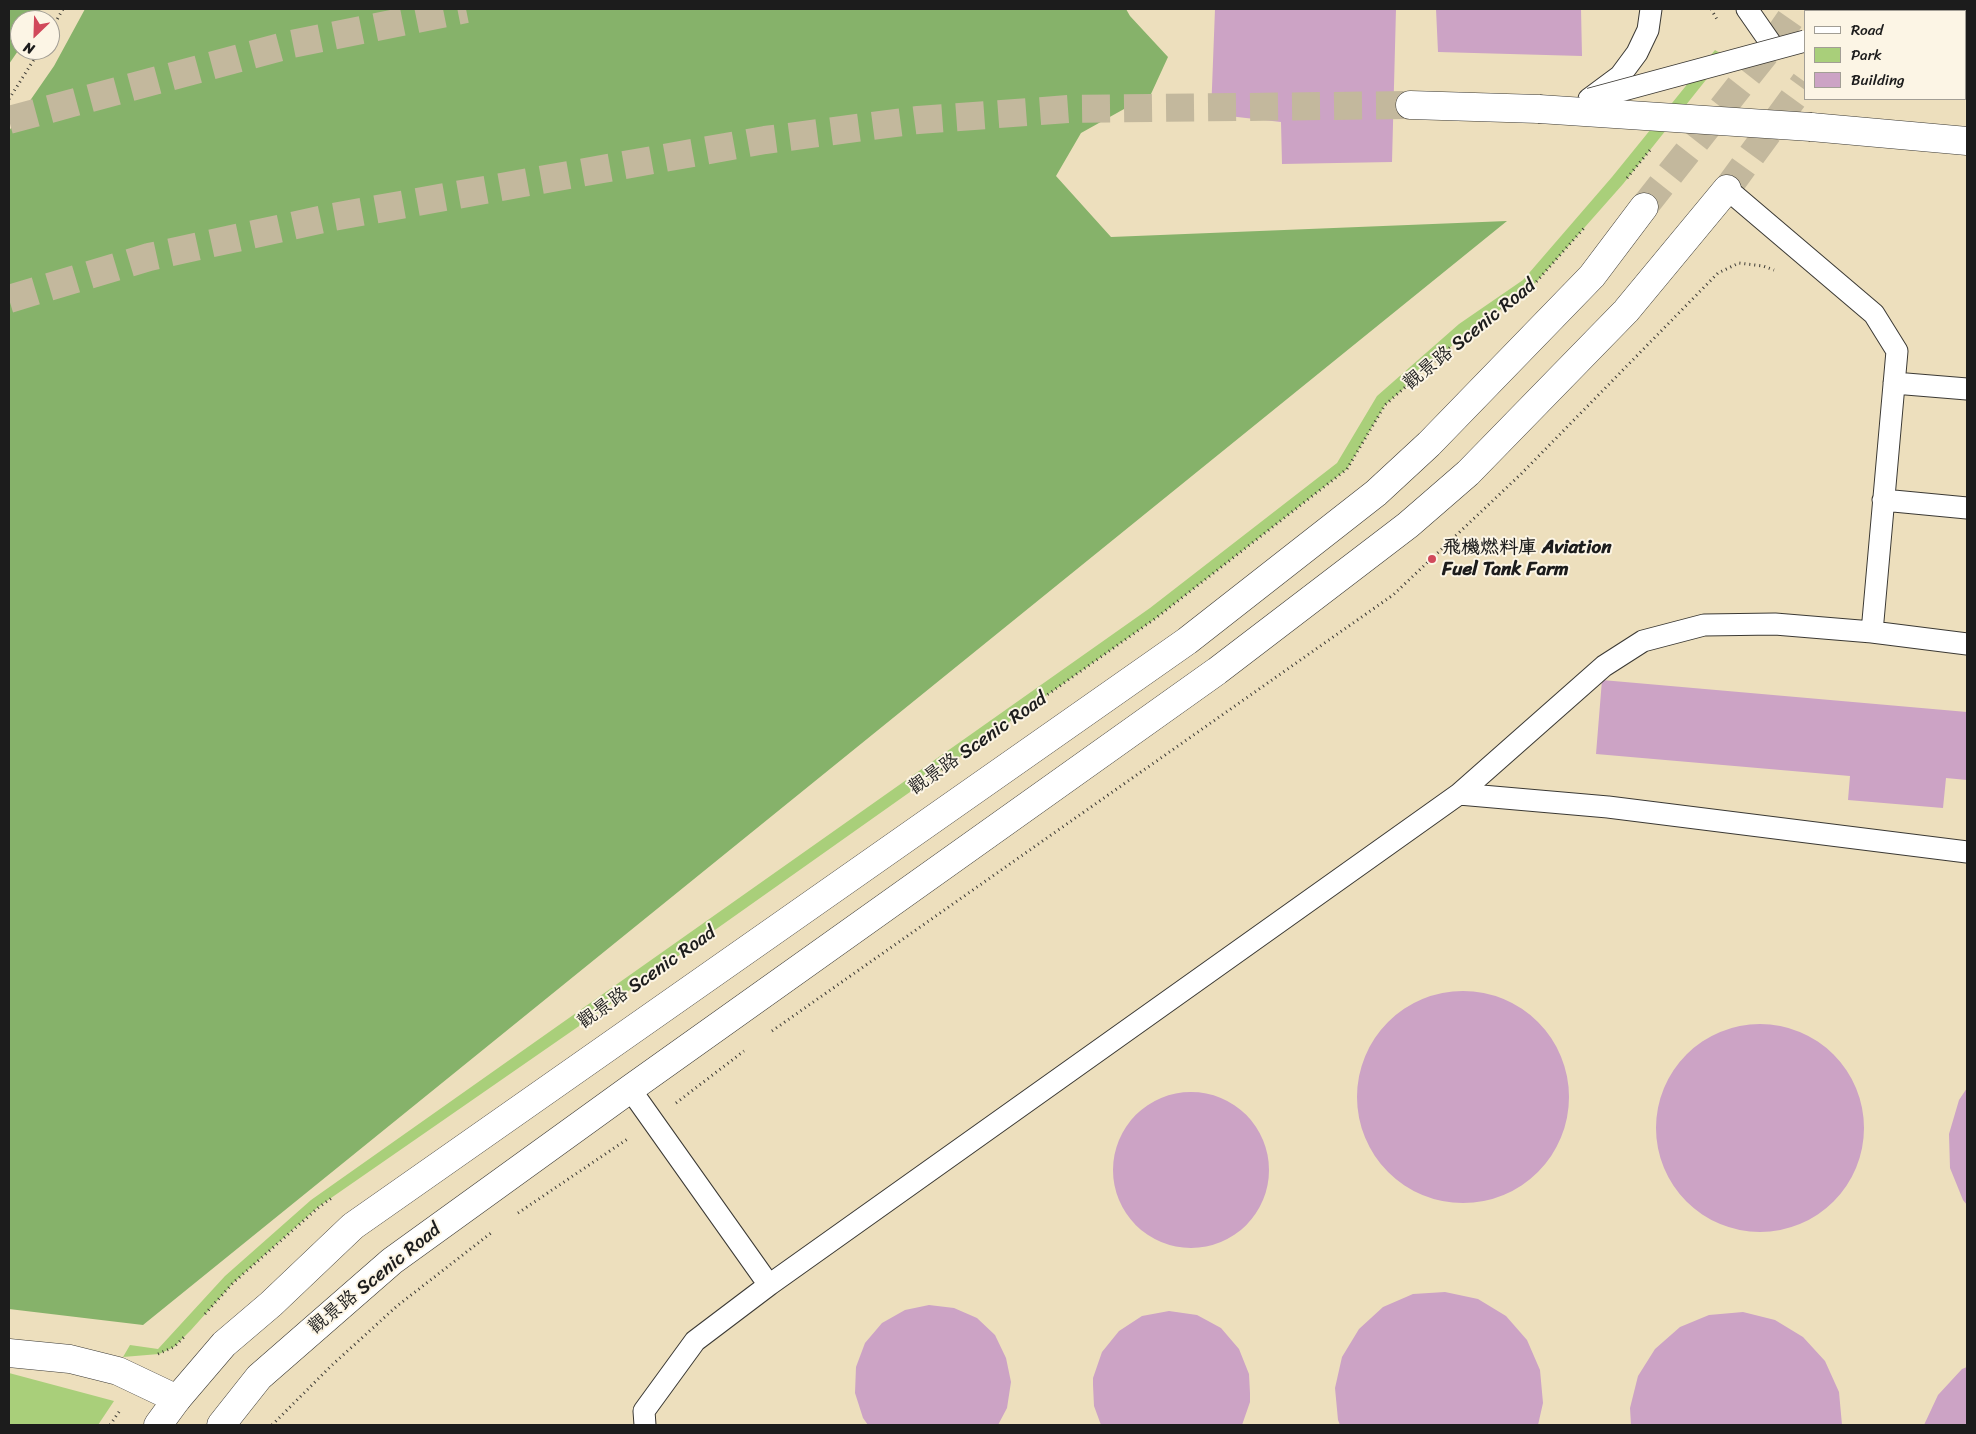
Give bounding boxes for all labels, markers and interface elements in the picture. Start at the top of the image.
north arrow [10,10,60,60]
legend [1804,10,1966,100]
text: Road [1851,17,1883,43]
text: N [20,35,39,62]
text: Park [1851,42,1882,68]
text: Building [1851,67,1905,93]
street label: 觀景路 Scenic Road [1399,275,1541,395]
place label: 飛機燃料庫 Aviation Fuel Tank Farm [1442,537,1612,581]
marker: 飛機燃料庫 Aviation Fuel Tank Farm [1426,553,1438,565]
street label: 觀景路 Scenic Road [904,688,1052,800]
street label: 觀景路 Scenic Road [573,922,721,1034]
street label: 觀景路 Scenic Road [304,1219,446,1339]

